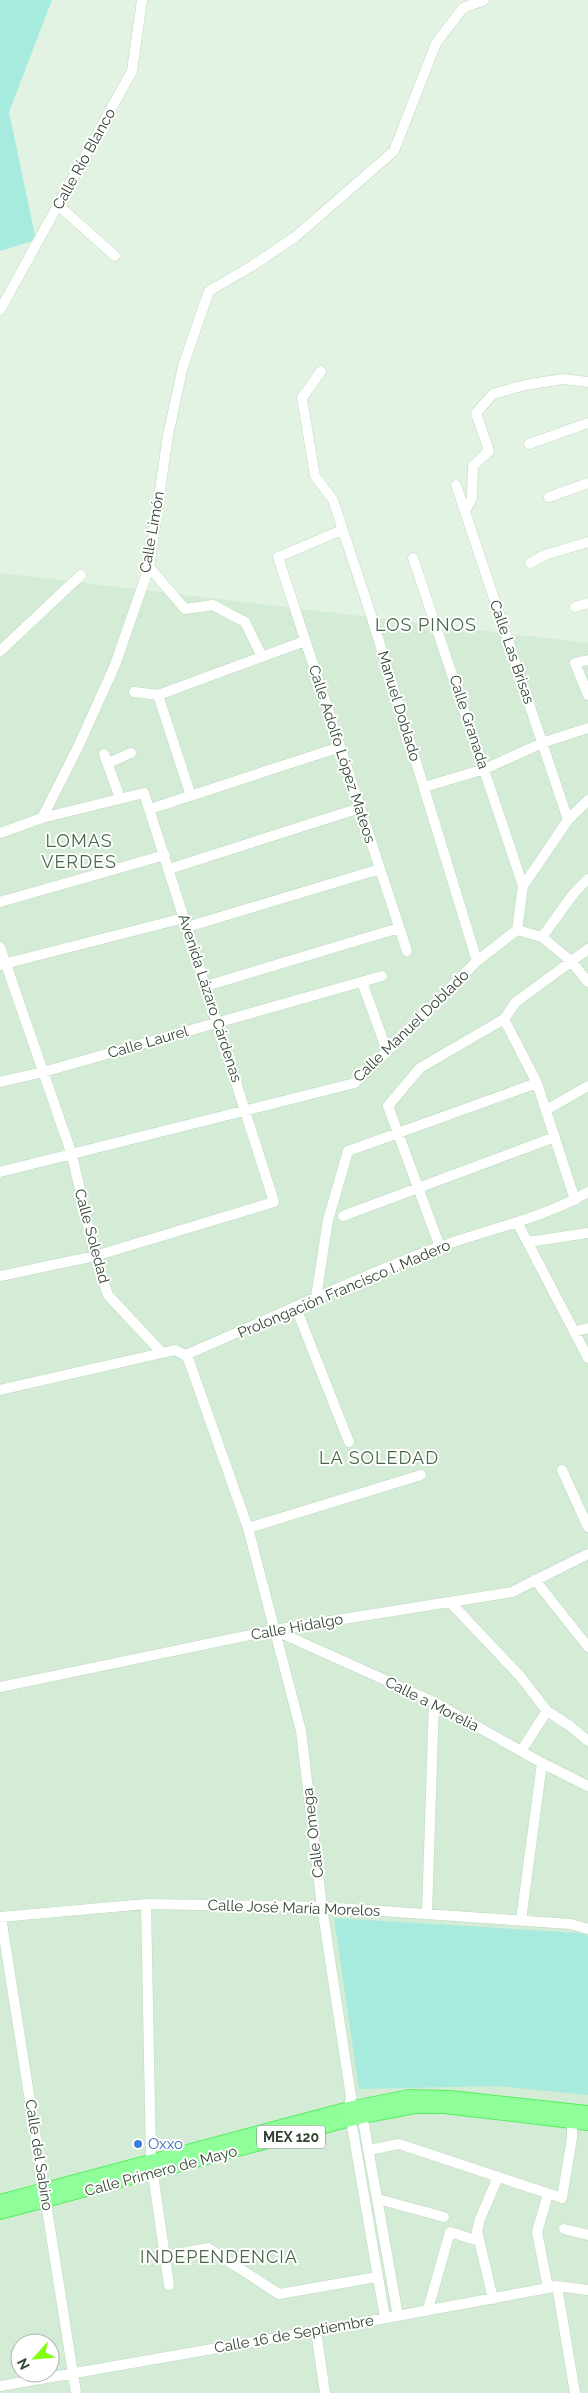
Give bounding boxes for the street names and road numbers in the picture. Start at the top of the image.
street label: Calle Río Blanco [49,105,119,213]
street label: Calle Limón [136,490,168,574]
street label: Calle Las Brisas [486,598,538,706]
street label: Manuel Doblado [374,649,424,763]
street label: Calle Adolfo López Mateos [305,663,379,845]
street label: Calle Granada [445,673,493,771]
street label: Avenida Lázaro Cárdenas [174,912,246,1084]
street label: Calle Manuel Doblado [349,966,473,1086]
street label: Calle Laurel [106,1022,191,1062]
street label: Calle Soledad [71,1187,113,1285]
street label: Prolongación Francisco I. Madero [235,1236,453,1342]
street label: Calle Hidalgo [249,1610,345,1644]
street label: Calle a Morelia [382,1673,482,1735]
street label: Calle Omega [299,1787,327,1879]
street label: Calle José María Morelos [207,1896,381,1920]
street label: Calle del Sabino [21,2098,57,2212]
road number: MEX 120 [257,2126,325,2148]
street label: Calle Primero de Mayo [83,2142,239,2200]
street label: Calle 16 de Septiembre [213,2311,375,2357]

